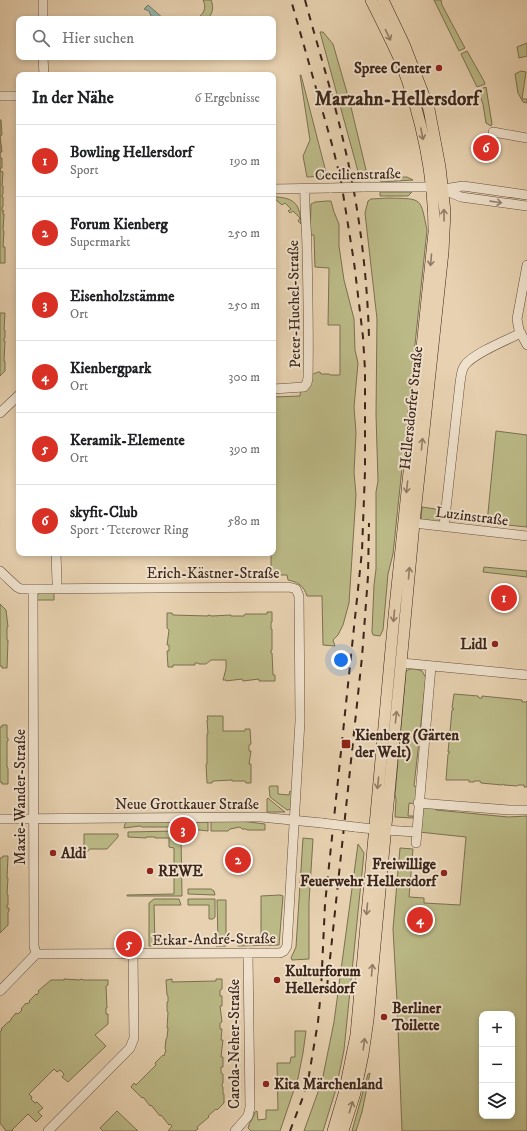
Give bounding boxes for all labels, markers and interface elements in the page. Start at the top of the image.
search box [16,16,276,60]
icon: search [30,27,52,49]
text: Hier suchen [62,29,134,48]
one-way arrow [385,29,392,41]
place label: Spree Center [354,59,431,78]
marker: Spree Center [434,63,444,73]
text: In der Nähe [32,87,114,109]
district label: Marzahn-Hellersdorf [315,88,483,111]
text: 6 Ergebnisse [194,90,260,106]
one-way arrow [419,127,427,140]
pin: 6 [473,133,499,163]
text: Bowling Hellersdorf [70,143,192,162]
text: 1 [43,153,47,169]
text: 190 m [229,153,260,169]
text: Sport [70,162,99,178]
street label: Cecilienstraße [315,164,401,185]
one-way arrow [489,198,502,206]
one-way arrow [441,209,448,222]
text: Forum Kienberg [70,215,168,234]
text: 2 [42,225,48,241]
text: 250 m [228,225,260,241]
text: Supermarkt [70,234,130,250]
street label: Peter-Huchel-Straße [284,240,305,368]
one-way arrow [427,253,435,266]
text: Eisenholzstämme [70,287,175,306]
text: 3 [43,297,47,313]
text: 250 m [228,297,260,313]
text: Ort [70,306,88,322]
street label: Hellersdorfer Straße [396,345,427,471]
text: Kienbergpark [70,359,151,378]
text: 4 [41,369,49,385]
text: 300 m [229,369,260,385]
text: Ort [70,378,88,394]
text: Keramik-Elemente [70,431,185,450]
one-way arrow [419,438,426,451]
text: 5 [42,441,48,457]
text: 390 m [229,441,260,457]
text: Ort [70,450,88,466]
one-way arrow [403,480,411,493]
text: skyfit-Club [70,503,138,522]
street label: Luzinstraße [434,503,509,530]
text: 6 [42,513,48,529]
text: 580 m [228,513,260,529]
text: Sport · Teterower Ring [70,522,188,538]
street label: Erich-Kästner-Straße [147,564,279,583]
one-way arrow [406,567,413,580]
pin: 1 [491,583,517,613]
one-way arrow [390,609,398,622]
place label: Lidl [460,635,487,654]
marker: Lidl [490,639,500,649]
your location [331,650,351,670]
one-way arrow [393,711,400,724]
place label: Kienberg (Gärten der Welt) [355,726,459,762]
street label: Maxie-Wander-Straße [11,729,30,865]
marker: Kienberg (Gärten der Welt) [340,738,352,750]
one-way arrow [375,776,382,789]
street label: Neue Grottkauer Straße [115,795,259,814]
pin: 3 [170,815,196,845]
place label: Aldi [60,844,87,863]
pin: 2 [225,845,251,875]
marker: Aldi [48,848,58,858]
place label: Freiwillige Feuerwehr Hellersdorf [300,855,439,891]
place label: REWE [158,862,203,881]
marker: REWE [145,866,155,876]
marker: Freiwillige Feuerwehr Hellersdorf [439,868,449,878]
one-way arrow [363,902,370,915]
pin: 4 [407,905,433,935]
pin: 5 [116,929,142,959]
street label: Etkar-André-Straße [152,929,276,950]
place label: Kulturforum Hellersdorf [285,962,361,998]
one-way arrow [369,964,376,977]
marker: Kulturforum Hellersdorf [272,975,282,985]
street label: Carola-Neher-Straße [225,979,244,1109]
place label: Berliner Toilette [391,999,442,1035]
map controls [479,1011,515,1119]
button: + [479,1011,515,1047]
marker: Berliner Toilette [379,1012,389,1022]
one-way arrow [361,1038,369,1051]
button: − [479,1047,515,1083]
place label: Kita Märchenland [274,1075,383,1094]
marker: Kita Märchenland [261,1079,271,1089]
button: layers [479,1083,515,1119]
one-way arrow [348,1101,355,1114]

